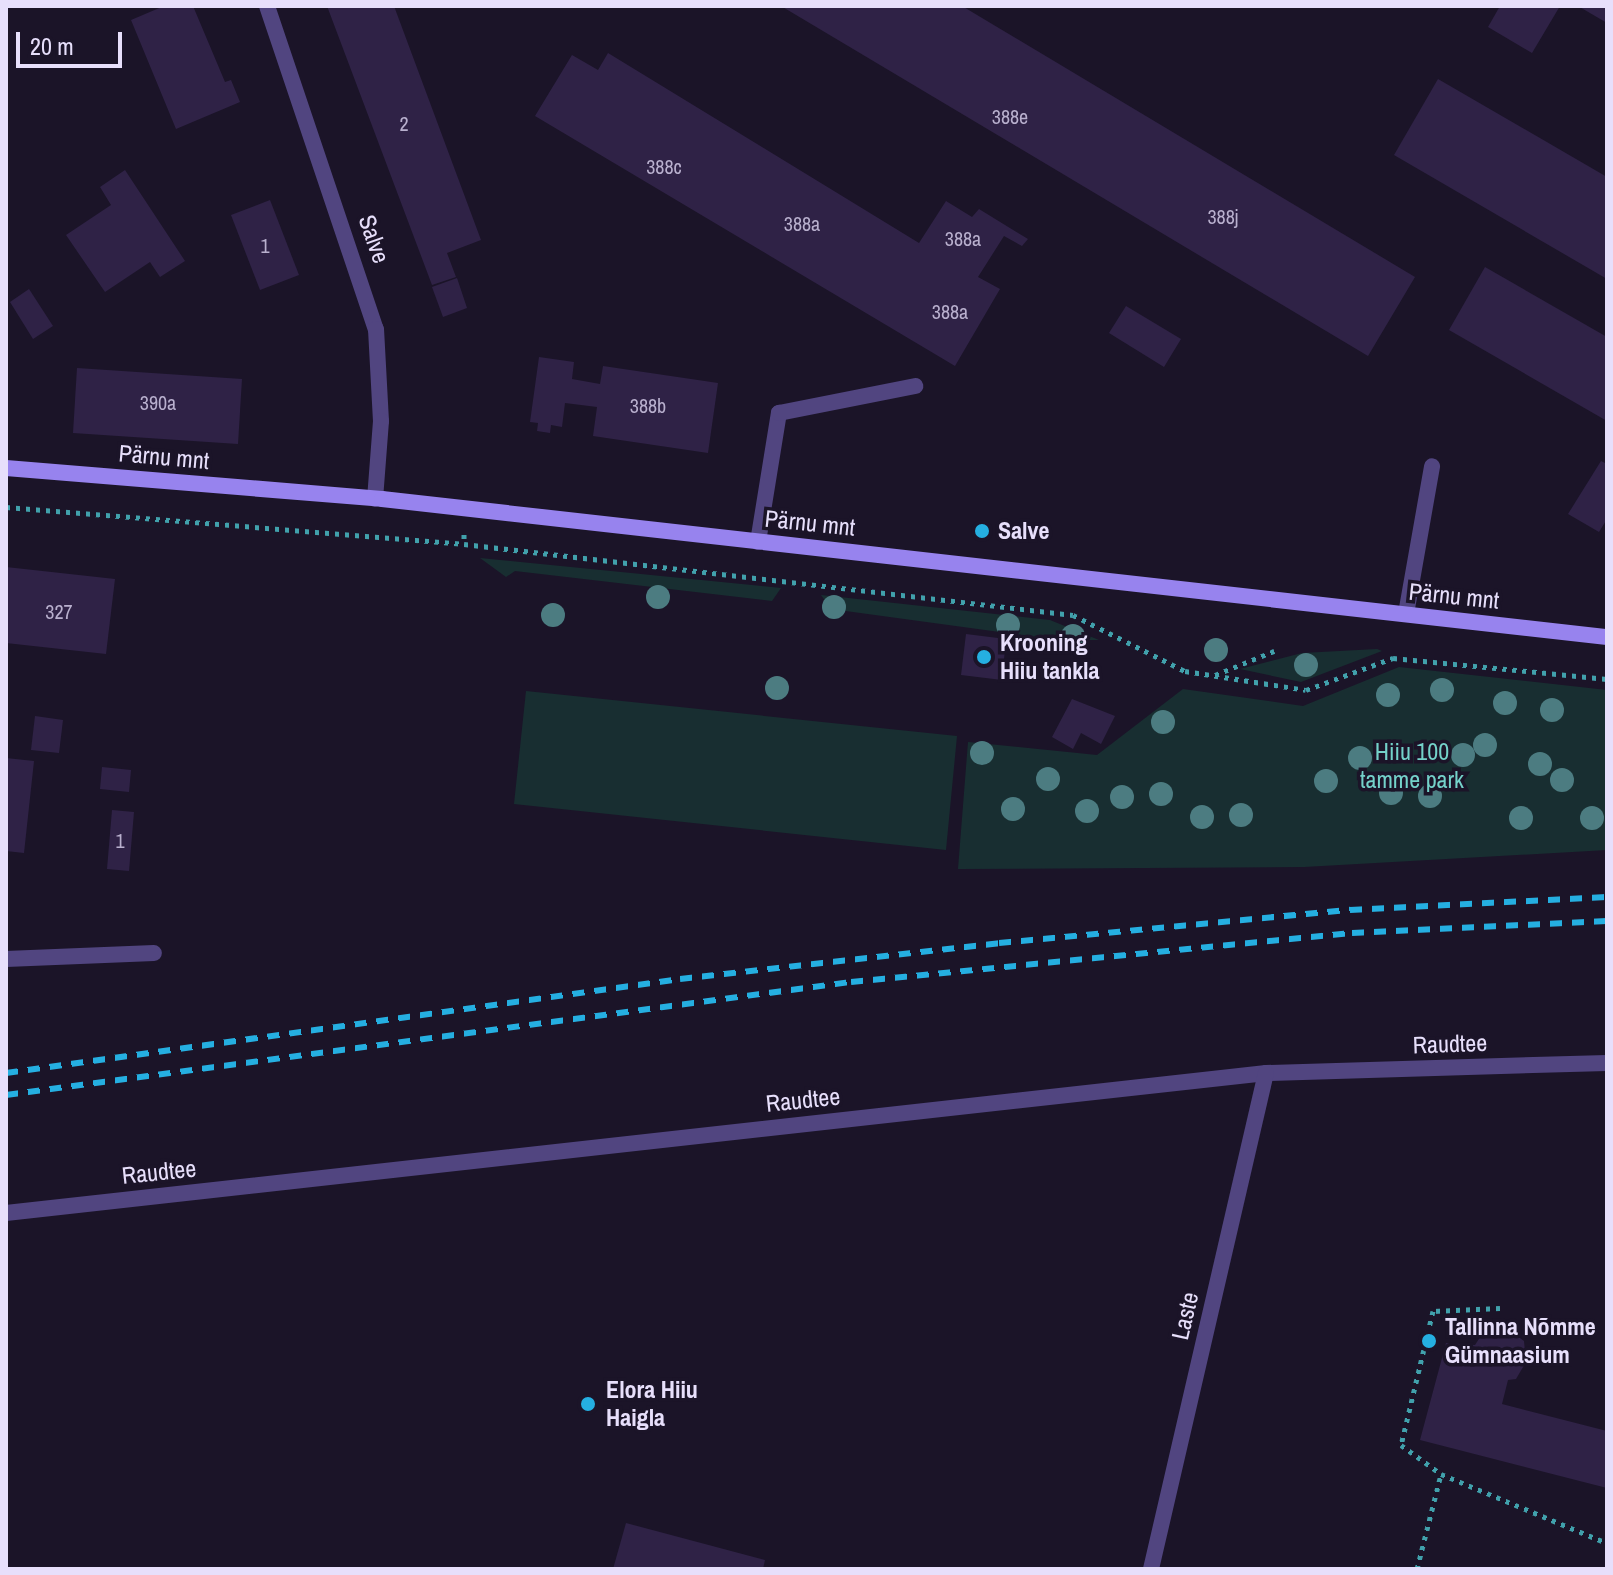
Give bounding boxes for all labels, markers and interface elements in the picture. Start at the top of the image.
scale bar [20,16,126,66]
text: 20 m [30,30,74,62]
house number: 388e [992,104,1028,128]
house number: 2 [399,111,409,135]
house number: 388c [646,154,682,178]
house number: 388j [1208,204,1238,228]
street label: Salve [352,211,396,267]
house number: 388a [784,211,820,235]
house number: 388a [945,226,981,250]
house number: 1 [260,233,270,257]
house number: 388a [932,299,968,323]
house number: 390a [140,390,176,414]
house number: 388b [630,393,666,417]
street label: Pärnu mnt [118,439,210,475]
street label: Pärnu mnt [763,504,857,542]
place label: Salve [998,517,1049,545]
marker: Salve [973,522,991,540]
street label: Pärnu mnt [1407,577,1501,615]
house number: 327 [45,599,73,623]
place label: Krooning Hiiu tankla [1000,629,1100,685]
marker: Krooning Hiiu tankla [975,648,993,666]
park label: Hiiu 100 tamme park [1360,738,1464,794]
house number: 1 [115,828,125,852]
street label: Raudtee [1412,1028,1488,1060]
street label: Raudtee [764,1082,842,1118]
street label: Raudtee [120,1154,198,1190]
street label: Laste [1166,1289,1204,1343]
place label: Tallinna Nõmme Gümnaasium [1445,1313,1596,1369]
marker: Tallinna Nõmme Gümnaasium [1420,1332,1438,1350]
place label: Elora Hiiu Haigla [606,1376,698,1432]
marker: Elora Hiiu Haigla [577,1393,599,1415]

